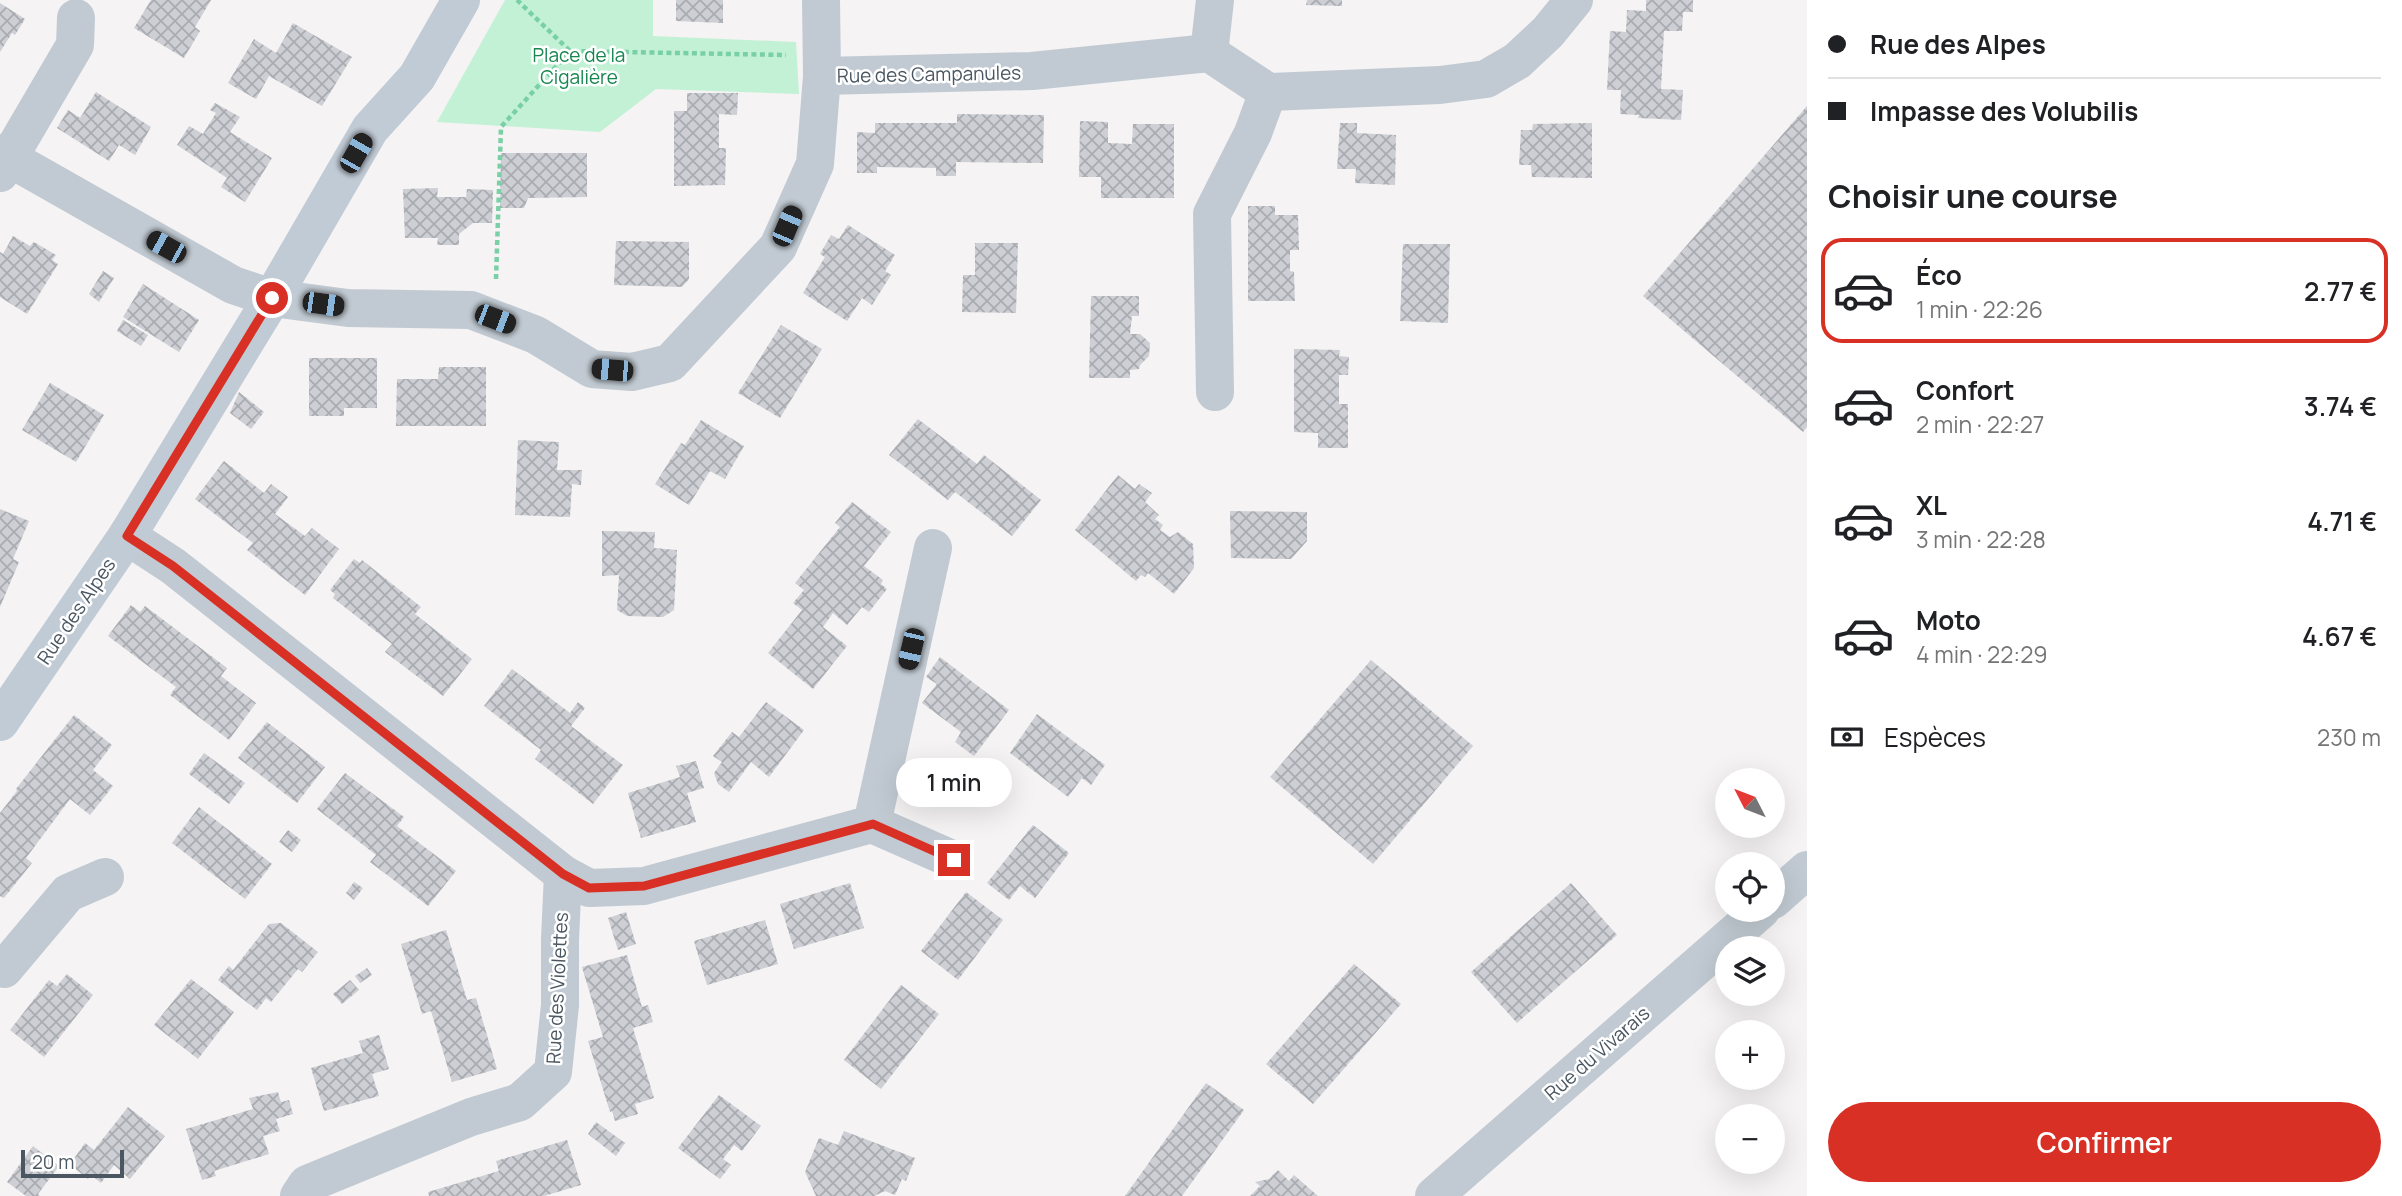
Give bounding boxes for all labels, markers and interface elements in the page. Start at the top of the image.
text: Rue des Alpes [1870,26,2046,62]
park label: Place de la Cigalière [533,42,625,90]
street label: Rue des Campanules [837,59,1021,89]
text: Impasse des Volubilis [1870,93,2138,129]
car [337,130,376,176]
text: Choisir une course [1828,174,2118,218]
car [770,203,805,249]
car [143,228,190,266]
text: Éco [1916,257,1962,293]
icon: car [1832,259,1895,322]
text: 2.77 € [2304,273,2377,309]
route start [256,282,288,314]
car [301,291,346,317]
text: 1 min · 22:26 [1916,293,2043,325]
car [472,302,519,336]
car [591,358,634,382]
text: Confort [1916,372,2015,408]
icon: car [1832,374,1895,437]
text: 3.74 € [2304,388,2377,424]
text: 2 min · 22:27 [1916,408,2044,440]
text: XL [1916,487,1947,523]
icon: car [1832,489,1895,552]
text: 4.71 € [2307,503,2377,539]
text: 3 min · 22:28 [1916,523,2046,555]
street label: Rue des Alpes [31,553,121,669]
text: Moto [1916,602,1981,638]
icon: car [1832,604,1895,667]
text: 4.67 € [2302,618,2377,654]
car [897,626,926,672]
text: 4 min · 22:29 [1916,638,2048,670]
icon: cash [1828,718,1866,756]
text: Espèces [1884,719,1986,755]
text: 230 m [2317,721,2381,753]
callout: 1 min [896,758,1012,808]
text: 1 min [927,766,981,798]
north arrow [1715,768,1785,838]
map controls [1715,768,1785,1174]
route end [938,844,970,876]
button: locate [1715,852,1785,922]
street label: Rue des Violettes [540,912,574,1064]
button: layers [1715,936,1785,1006]
street label: Rue du Vivarais [1539,1000,1655,1106]
button: + [1715,1020,1785,1090]
button: Confirmer [1828,1102,2381,1182]
button: − [1715,1104,1785,1174]
scale bar [21,1147,124,1179]
text: 20 m [32,1149,74,1175]

